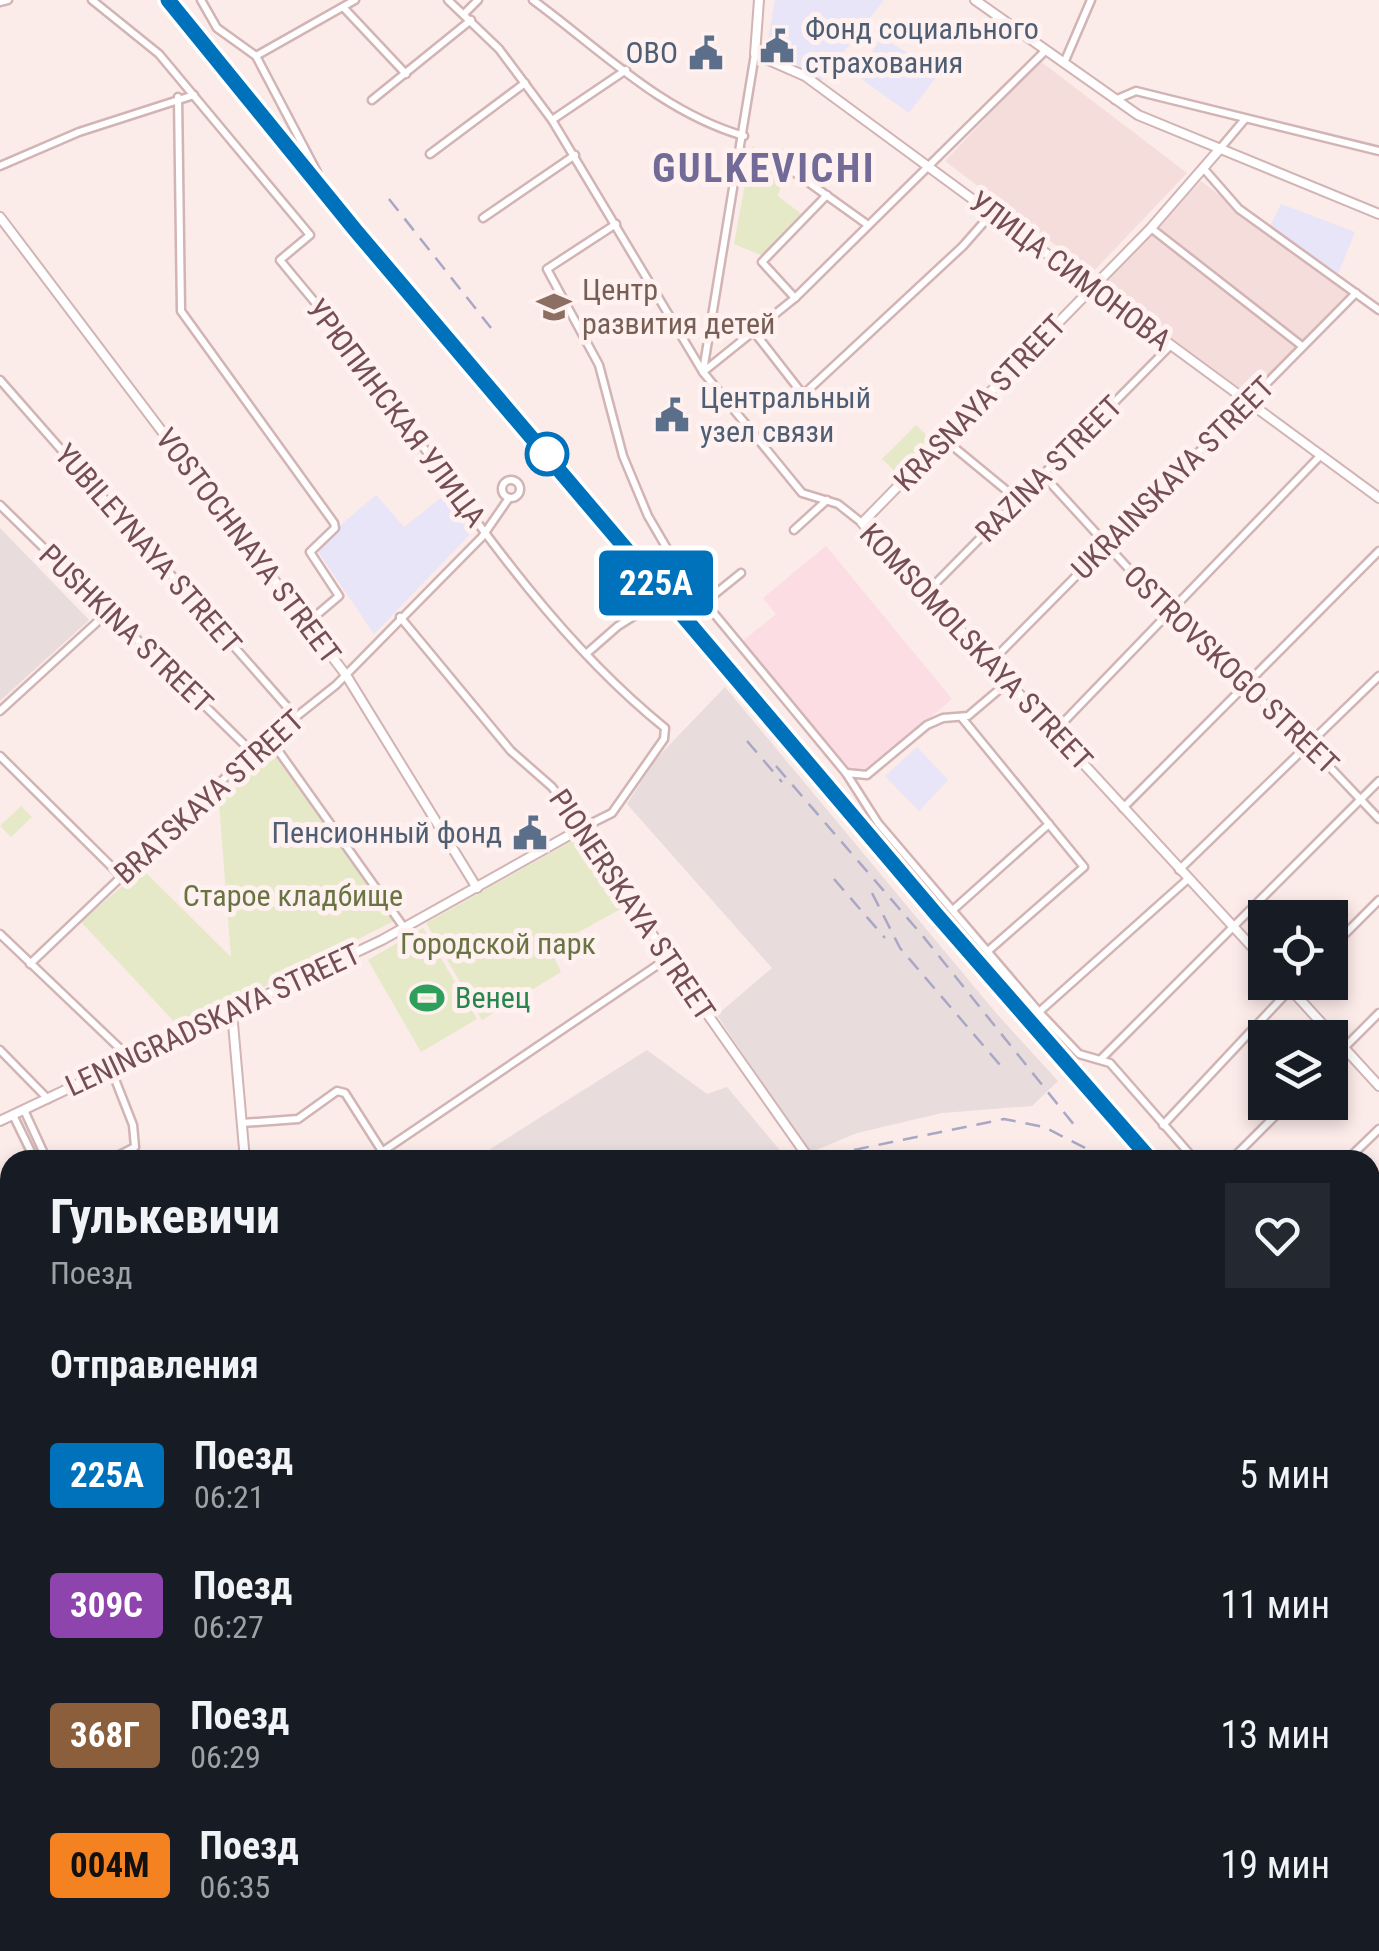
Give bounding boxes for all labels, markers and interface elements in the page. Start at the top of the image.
place label: Фонд социального страхования [805,11,1039,80]
public building icon: Фонд социального страхования [758,27,796,65]
public building icon: ОВО [687,34,725,72]
place label: ОВО [626,35,678,70]
district label: GULKEVICHI [652,145,876,192]
street label: УЛИЦА СИМОНОВА [963,184,1178,358]
place label: Центр развития детей [582,272,775,341]
school or university icon: Центр развития детей [535,288,573,326]
street label: УРЮПИНСКАЯ УЛИЦА [299,292,493,534]
street label: KRASNAYA STREET [887,307,1073,498]
street label: UKRAINSKAYA STREET [1064,369,1281,586]
place label: Центральный узел связи [700,380,871,449]
street label: RAZINA STREET [968,388,1129,549]
public building icon: Центральный узел связи [653,396,691,434]
street label: VOSTOCHNAYA STREET [149,421,348,670]
unlabelled marker [526,433,568,475]
street label: YUBILEYNAYA STREET [48,437,249,661]
street label: KOMSOMOLSKAYA STREET [853,516,1100,777]
street label: PUSHKINA STREET [32,537,220,720]
line badge: 225А [586,550,726,616]
street label: OSTROVSKOGO STREET [1117,558,1346,781]
text: 225А [619,563,693,604]
street label: BRATSKAYA STREET [107,703,310,891]
street label: PIONERSKAYA STREET [542,783,723,1027]
public building icon: Пенсионный фонд [511,814,549,852]
place label: Пенсионный фонд [271,815,502,850]
park label: Старое кладбище [183,878,403,913]
map controls [1248,900,1348,1120]
button: locate [1248,900,1348,1000]
park label: Городской парк [400,926,596,961]
street label: LENINGRADSKAYA STREET [60,936,366,1103]
sports icon: Венец [408,979,446,1017]
place label: Венец [455,980,531,1015]
button: layers [1248,1020,1348,1120]
button: heart [1225,1183,1330,1288]
text: Гулькевичи [50,1188,280,1245]
text: Поезд [50,1254,132,1292]
text: Отправления [50,1343,259,1387]
text: Поезд [194,1434,293,1478]
text: 5 мин [1239,1453,1330,1497]
text: 225А [70,1455,144,1496]
text: 06:21 [194,1478,265,1516]
text: Поезд [193,1564,292,1608]
text: 11 мин [1221,1583,1330,1627]
text: 309С [70,1585,143,1626]
text: 06:27 [193,1608,264,1646]
text: Поезд [190,1694,289,1738]
text: 13 мин [1221,1713,1330,1757]
text: 368Г [70,1715,140,1756]
text: 06:29 [190,1738,261,1776]
text: Поезд [200,1824,299,1868]
text: 19 мин [1221,1843,1330,1887]
text: 004М [70,1845,150,1886]
text: 06:35 [200,1868,270,1906]

